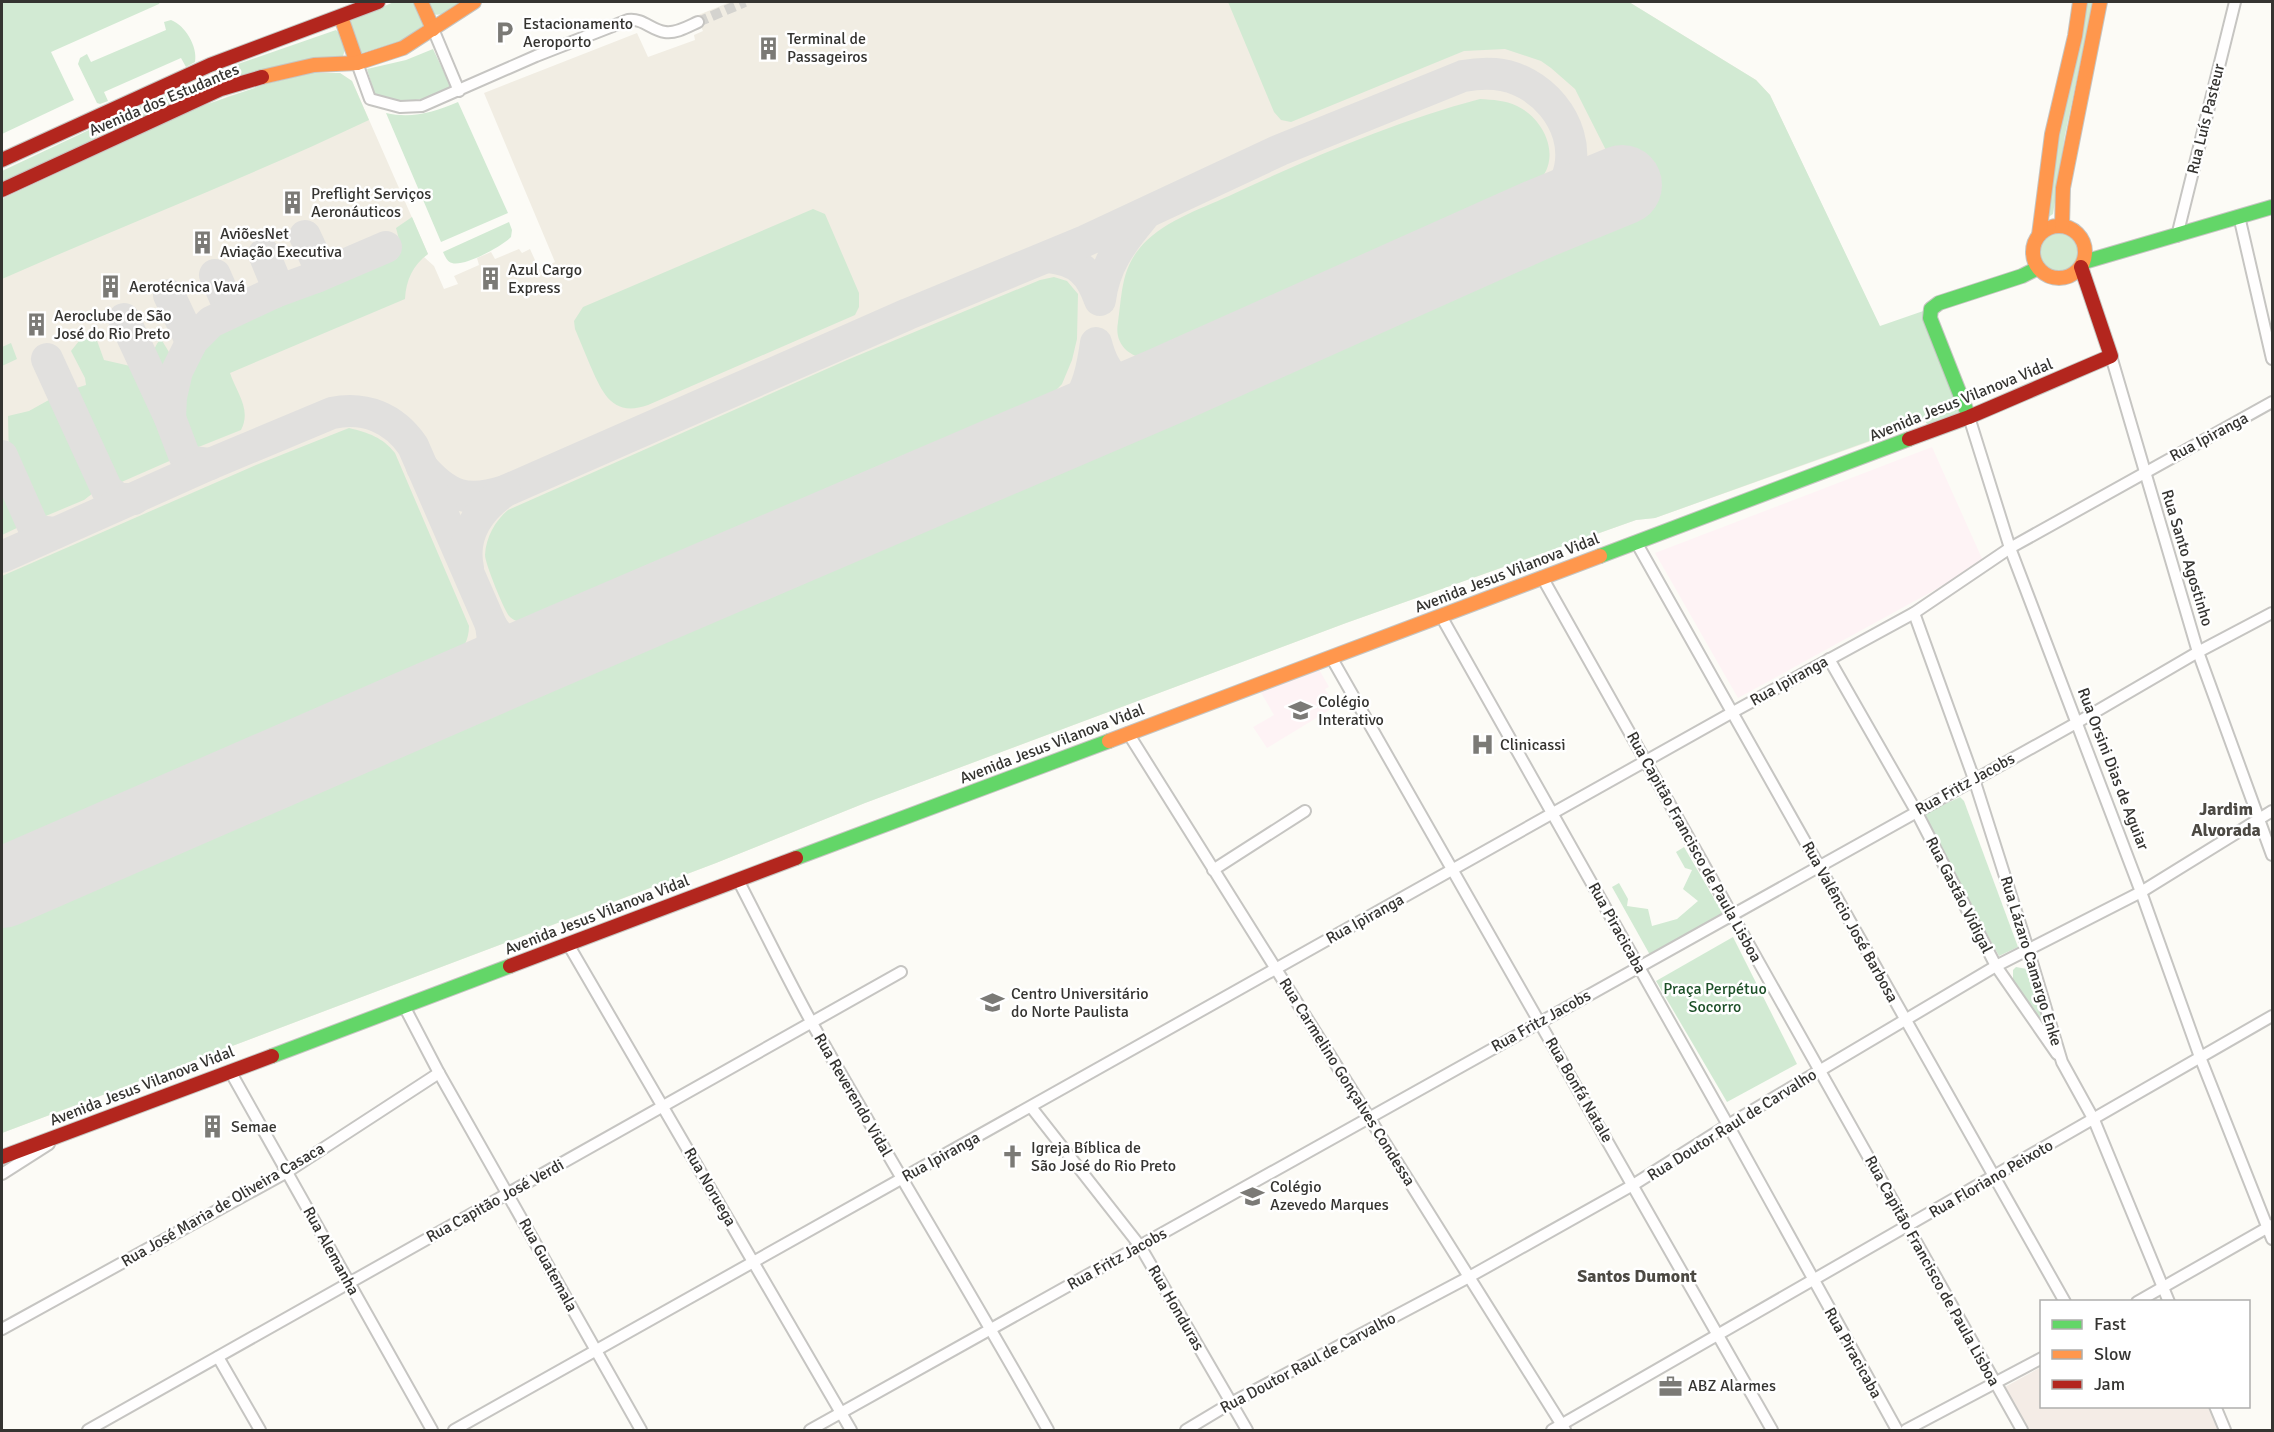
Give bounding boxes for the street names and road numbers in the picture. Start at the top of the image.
street label: Avenida dos Estudantes [86,59,242,141]
street label: Rua Luís Pasteur [2183,62,2229,176]
street label: Avenida Jesus Vilanova Vidal [1866,354,2056,446]
street label: Rua Ipiranga [2166,408,2252,466]
street label: Rua Santo Agostinho [2157,487,2217,629]
street label: Avenida Jesus Vilanova Vidal [1412,528,1602,617]
street label: Rua Ipiranga [1746,651,1832,711]
street label: Rua Orsini Dias de Aguiar [2073,685,2153,853]
street label: Avenida Jesus Vilanova Vidal [957,699,1147,788]
street label: Rua Capitão Francisco de Paula Lisboa [1622,728,1766,966]
street label: Rua Fritz Jacobs [1912,748,2018,820]
street label: Rua Gastão Vidigal [1921,833,1997,957]
street label: Rua Valêncio José Barbosa [1797,838,1903,1006]
street label: Avenida Jesus Vilanova Vidal [502,870,692,959]
street label: Rua Lázaro Camargo Enke [1996,874,2066,1048]
street label: Rua Piracicaba [1584,879,1650,977]
street label: Rua Ipiranga [1322,889,1408,949]
street label: Rua Carmelino Gonçalves Condessa [1274,974,1420,1190]
street label: Rua Fritz Jacobs [1488,985,1594,1057]
street label: Rua Reverendo Vidal [809,1030,897,1161]
street label: Rua Bonfá Natale [1541,1034,1617,1146]
street label: Avenida Jesus Vilanova Vidal [47,1041,237,1130]
street label: Rua Doutor Raul de Carvalho [1644,1065,1820,1185]
street label: Rua Ipiranga [898,1127,984,1187]
street label: Rua Floriano Peixoto [1925,1135,2057,1223]
street label: Rua José Maria de Oliveira Casaca [118,1138,328,1272]
street label: Rua Noruega [679,1144,741,1230]
street label: Rua Capitão Francisco de Paula Lisboa [1860,1152,2004,1390]
street label: Rua Capitão José Verdi [423,1155,567,1247]
street label: Rua Alemanha [298,1203,364,1299]
street label: Rua Guatemala [514,1215,582,1315]
street label: Rua Fritz Jacobs [1064,1223,1170,1295]
street label: Rua Honduras [1143,1262,1209,1354]
street label: Rua Piracicaba [1820,1304,1886,1402]
street label: Rua Doutor Raul de Carvalho [1217,1308,1399,1418]

